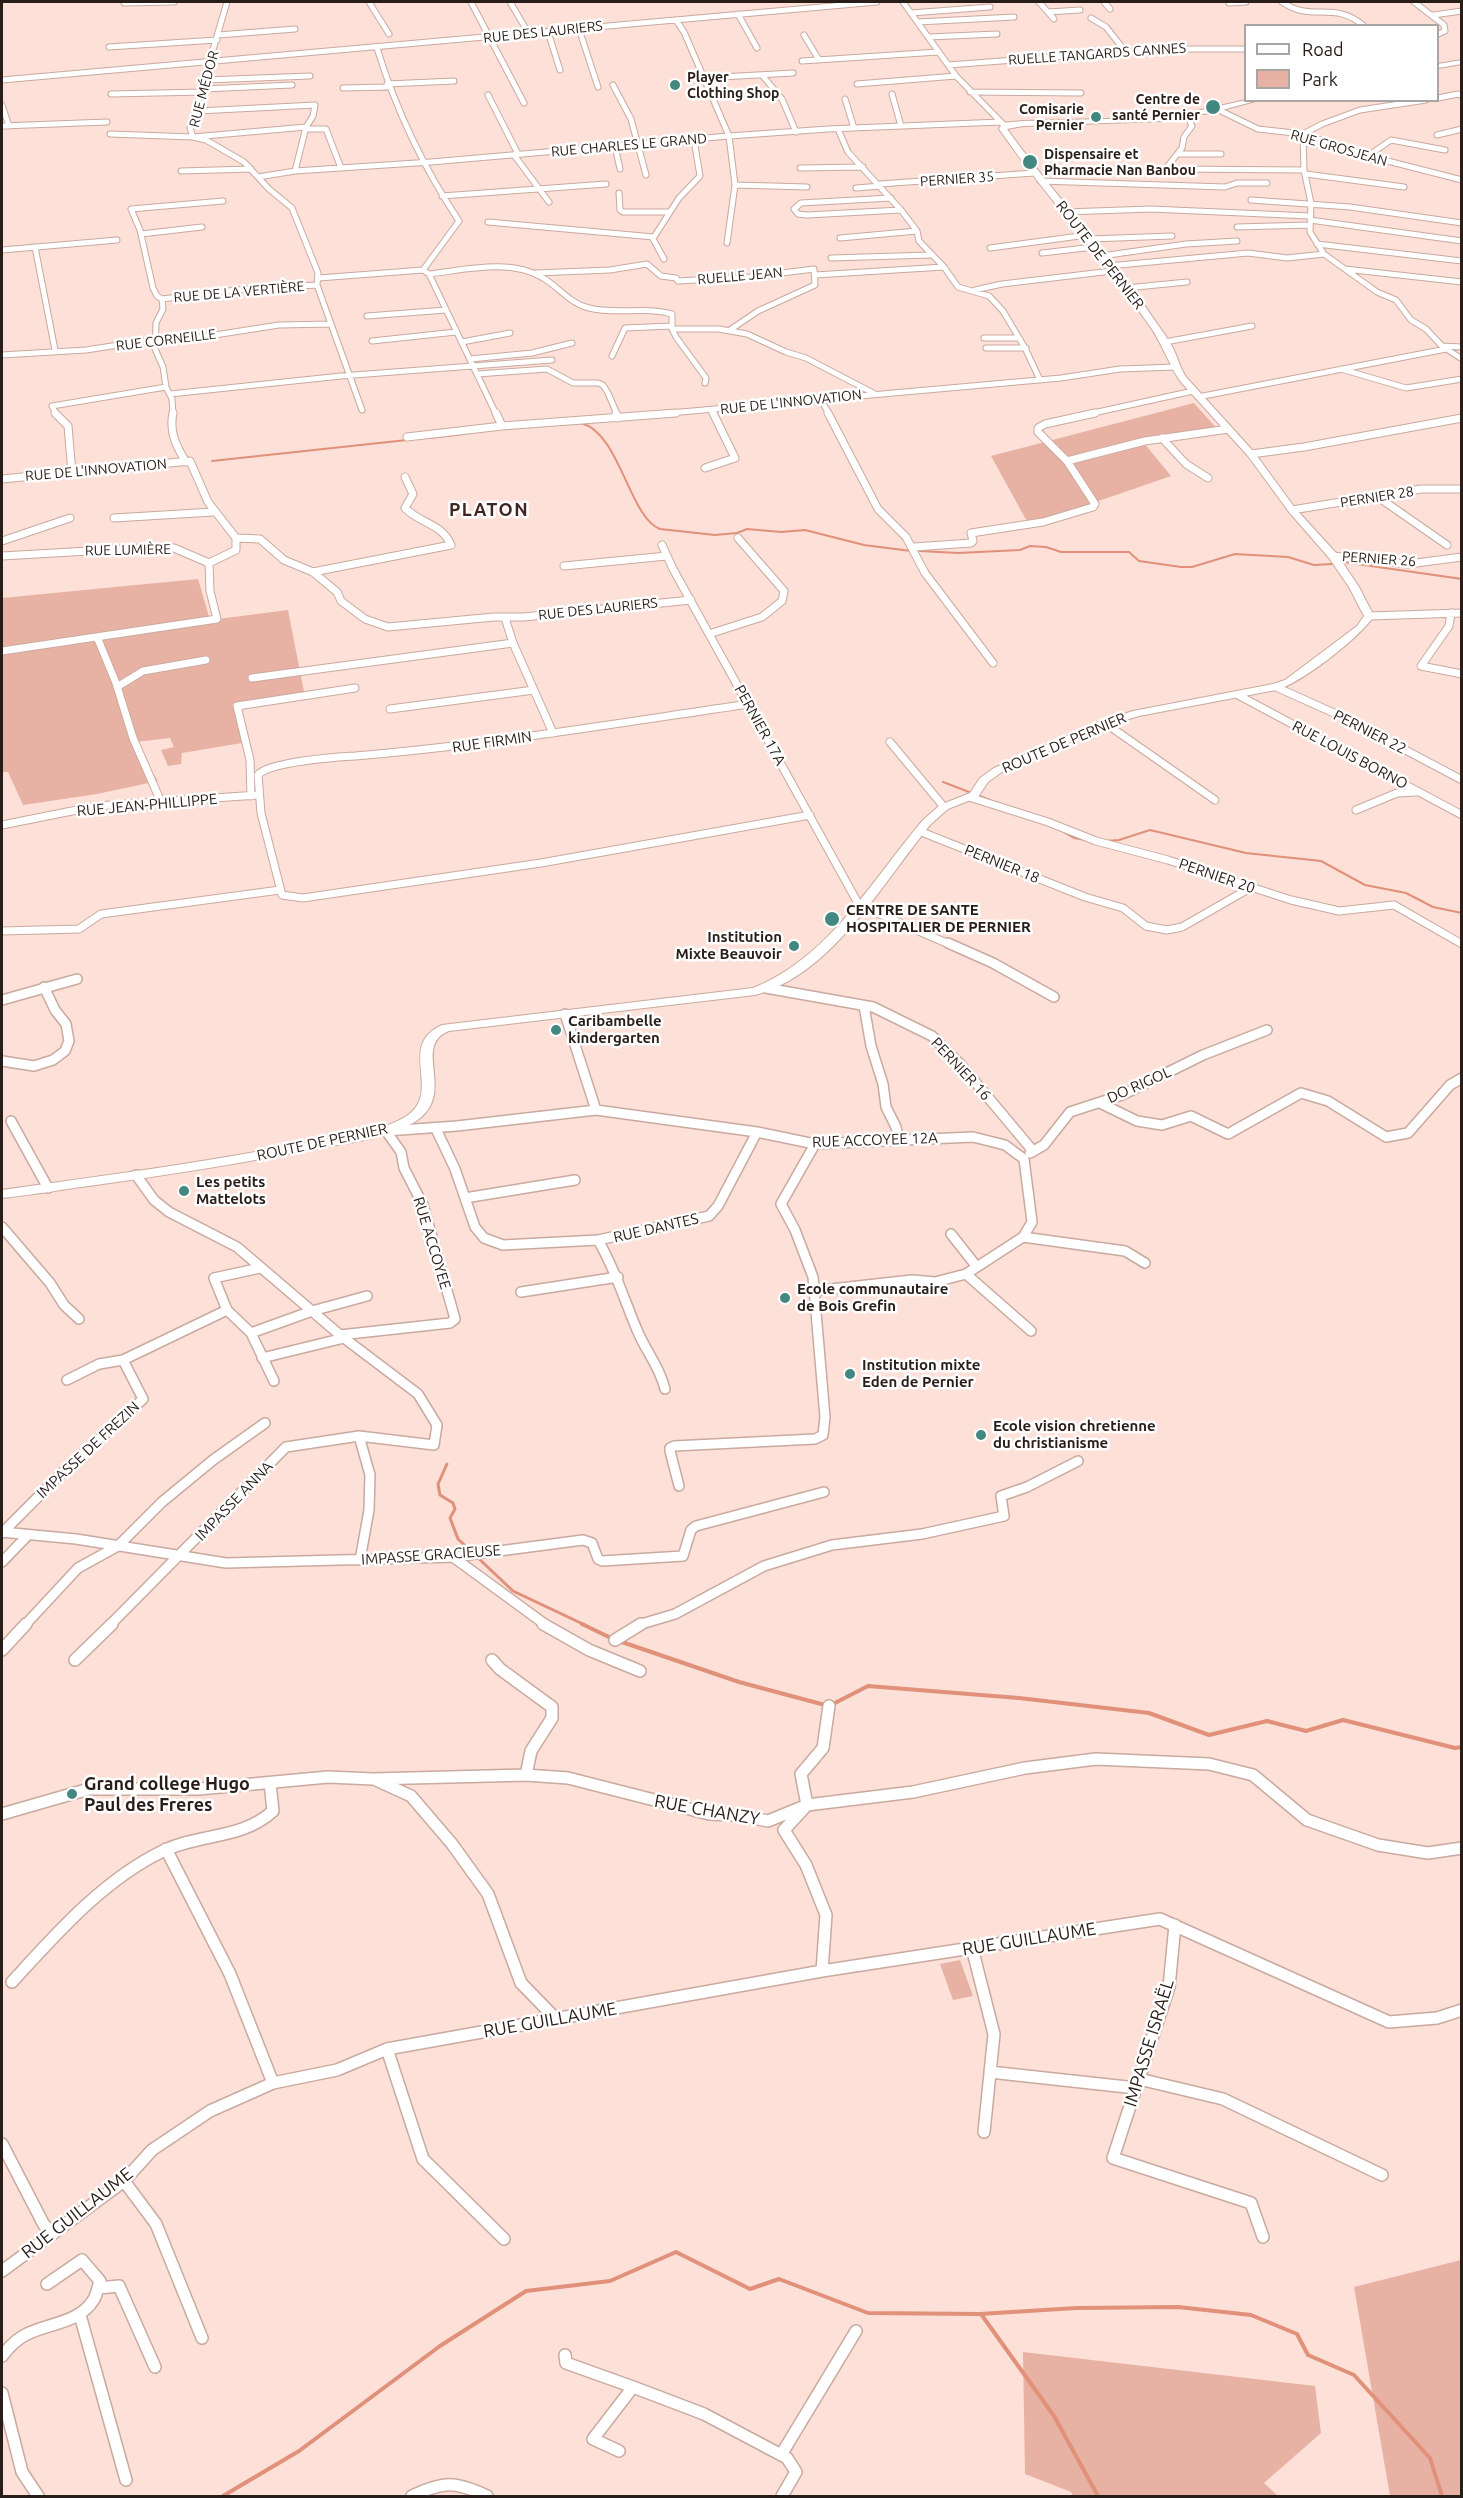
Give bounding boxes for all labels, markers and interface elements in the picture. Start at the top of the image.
street label: RUE DES LAURIERS [482,17,604,47]
legend [1244,24,1439,102]
street label: RUELLE TANGARDS CANNES [1007,39,1187,69]
text: Road [1302,39,1344,59]
street label: RUE MÉDOR [186,49,222,129]
place label: Player Clothing Shop [687,69,779,102]
text: Park [1302,69,1338,89]
marker: Player Clothing Shop [668,78,682,92]
place label: Centre de santé Pernier [1112,91,1200,124]
marker: Centre de santé Pernier [1204,98,1222,116]
place label: Comisarie Pernier [1019,101,1084,134]
marker: Comisarie Pernier [1089,110,1103,124]
street label: RUE GROSJEAN [1289,126,1389,170]
street label: RUE CHARLES LE GRAND [550,130,708,160]
place label: Dispensaire et Pharmacie Nan Banbou [1044,146,1196,178]
marker: Dispensaire et Pharmacie Nan Banbou [1021,153,1039,171]
street label: PERNIER 35 [919,168,995,190]
street label: ROUTE DE PERNIER [1052,197,1148,313]
street label: RUELLE JEAN [697,264,783,288]
street label: RUE DE LA VERTIÈRE [173,278,305,306]
street label: RUE CORNEILLE [115,326,217,354]
street label: RUE DE L'INNOVATION [719,386,863,418]
street label: RUE DE L'INNOVATION [24,455,168,485]
street label: PERNIER 28 [1339,483,1415,511]
district label: PLATON [449,499,529,521]
street label: RUE LUMIÈRE [85,541,171,559]
street label: PERNIER 26 [1341,548,1417,570]
street label: RUE DES LAURIERS [537,594,659,624]
street label: PERNIER 17A [731,682,789,768]
street label: PERNIER 22 [1331,706,1409,758]
street label: ROUTE DE PERNIER [999,709,1129,777]
street label: RUE LOUIS BORNO [1289,717,1411,793]
street label: RUE FIRMIN [451,728,533,756]
street label: RUE JEAN-PHILLIPPE [76,790,218,820]
street label: PERNIER 18 [962,841,1042,887]
street label: PERNIER 20 [1177,855,1257,897]
place label: CENTRE DE SANTE HOSPITALIER DE PERNIER [846,901,1031,936]
marker: CENTRE DE SANTE HOSPITALIER DE PERNIER [823,910,841,928]
place label: Institution Mixte Beauvoir [675,928,782,963]
marker: Institution Mixte Beauvoir [787,939,801,953]
place label: Caribambelle kindergarten [568,1012,662,1047]
marker: Caribambelle kindergarten [549,1023,563,1037]
street label: PERNIER 16 [927,1034,995,1104]
street label: DO RIGOL [1104,1063,1174,1107]
street label: ROUTE DE PERNIER [255,1119,389,1165]
street label: RUE ACCOYEE 12A [812,1129,938,1151]
place label: Les petits Mattelots [196,1173,266,1208]
marker: Les petits Mattelots [177,1184,191,1198]
street label: RUE ACCOYEE [409,1195,455,1291]
street label: RUE DANTES [612,1209,700,1247]
place label: Ecole communautaire de Bois Grefin [797,1280,948,1315]
marker: Ecole communautaire de Bois Grefin [778,1291,792,1305]
place label: Institution mixte Eden de Pernier [862,1356,980,1391]
marker: Institution mixte Eden de Pernier [843,1367,857,1381]
street label: IMPASSE DE FREZIN [33,1398,143,1502]
place label: Ecole vision chretienne du christianisme [993,1417,1156,1452]
marker: Ecole vision chretienne du christianisme [974,1428,988,1442]
street label: IMPASSE ANNA [192,1457,276,1545]
street label: IMPASSE GRACIEUSE [361,1541,501,1569]
place label: Grand college Hugo Paul des Freres [84,1773,250,1816]
marker: Grand college Hugo Paul des Freres [65,1787,79,1801]
street label: RUE CHANZY [653,1790,761,1830]
street label: RUE GUILLAUME [961,1918,1097,1960]
street label: IMPASSE ISRAËL [1119,1977,1179,2109]
street label: RUE GUILLAUME [482,1998,618,2042]
street label: RUE GUILLAUME [17,2163,137,2263]

